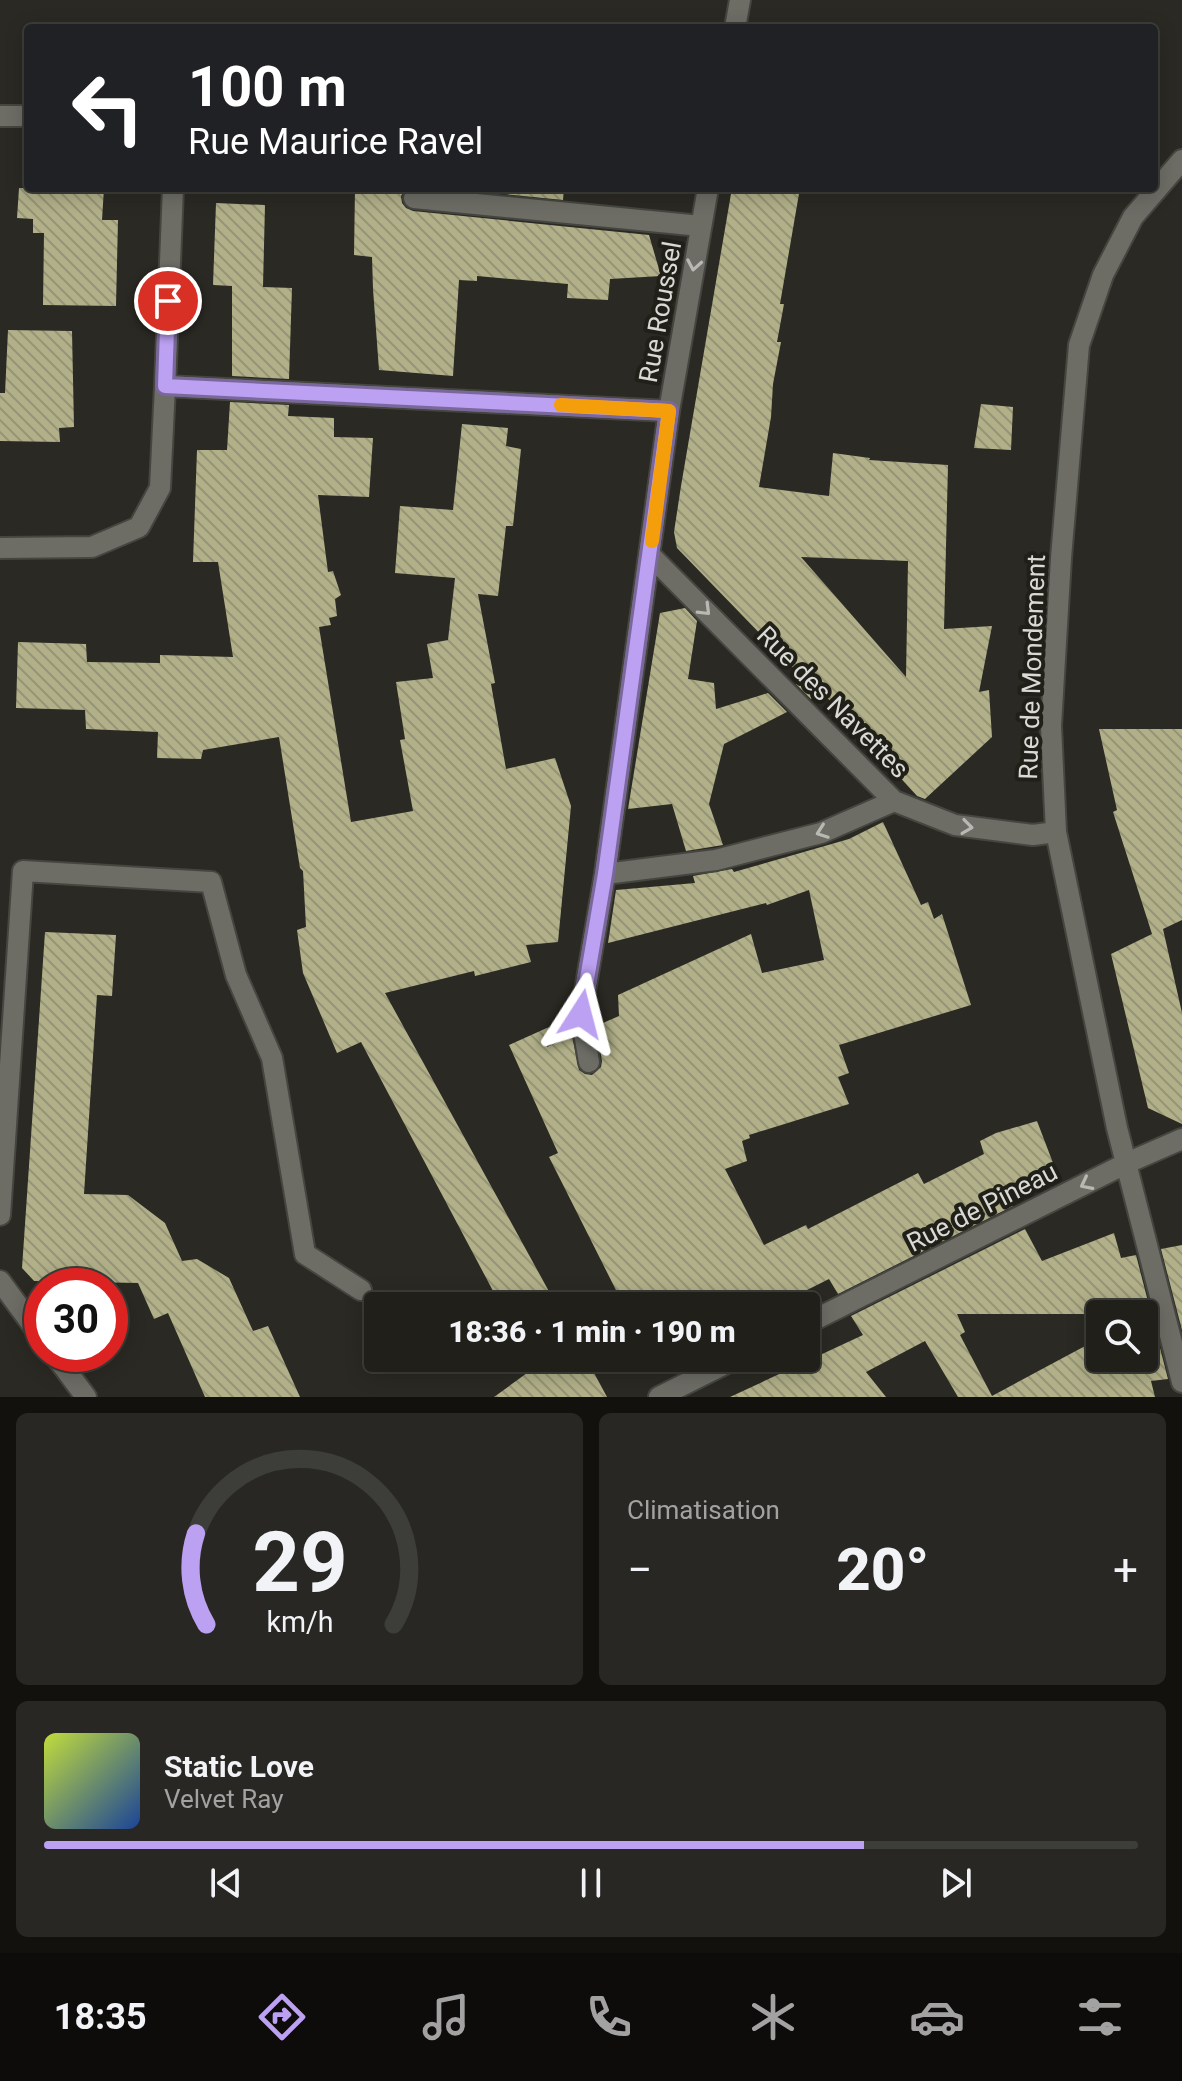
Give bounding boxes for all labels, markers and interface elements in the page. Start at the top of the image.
text: 100 m [188,54,347,120]
icon: left [56,56,160,160]
text: Rue Maurice Ravel [188,121,483,163]
street label: Rue Roussel [633,239,687,385]
one-way arrow [687,258,704,272]
pin [134,267,202,335]
icon: arrive [146,279,190,323]
street label: Rue de Mondement [1013,554,1051,780]
one-way arrow [696,601,710,615]
street label: Rue des Navettes [751,620,915,784]
one-way arrow [961,818,974,835]
one-way arrow [816,822,830,838]
position arrow [539,972,623,1056]
street label: Rue de Pineau [902,1156,1062,1258]
one-way arrow [1079,1174,1094,1189]
speed limit sign: 30 [24,1268,128,1372]
map controls [1086,1300,1158,1372]
button: search [1086,1300,1158,1372]
text: 18:36 · 1 min · 190 m [448,1314,736,1349]
text: Climatisation [627,1495,780,1525]
text: 29 [252,1514,347,1611]
text: 20° [836,1534,929,1605]
text: − [627,1544,652,1596]
text: + [1113,1544,1138,1596]
text: km/h [266,1605,333,1639]
text: Static Love [164,1749,314,1784]
text: Velvet Ray [164,1784,284,1814]
icon: previous [204,1861,248,1905]
icon: pause [569,1861,613,1905]
icon: next [934,1861,978,1905]
icon: directions [254,1989,310,2045]
icon: music [418,1989,474,2045]
icon: phone [581,1989,637,2045]
icon: climate [745,1989,801,2045]
icon: car [909,1989,965,2045]
icon: filters [1072,1989,1128,2045]
text: 18:35 [54,1996,147,2038]

